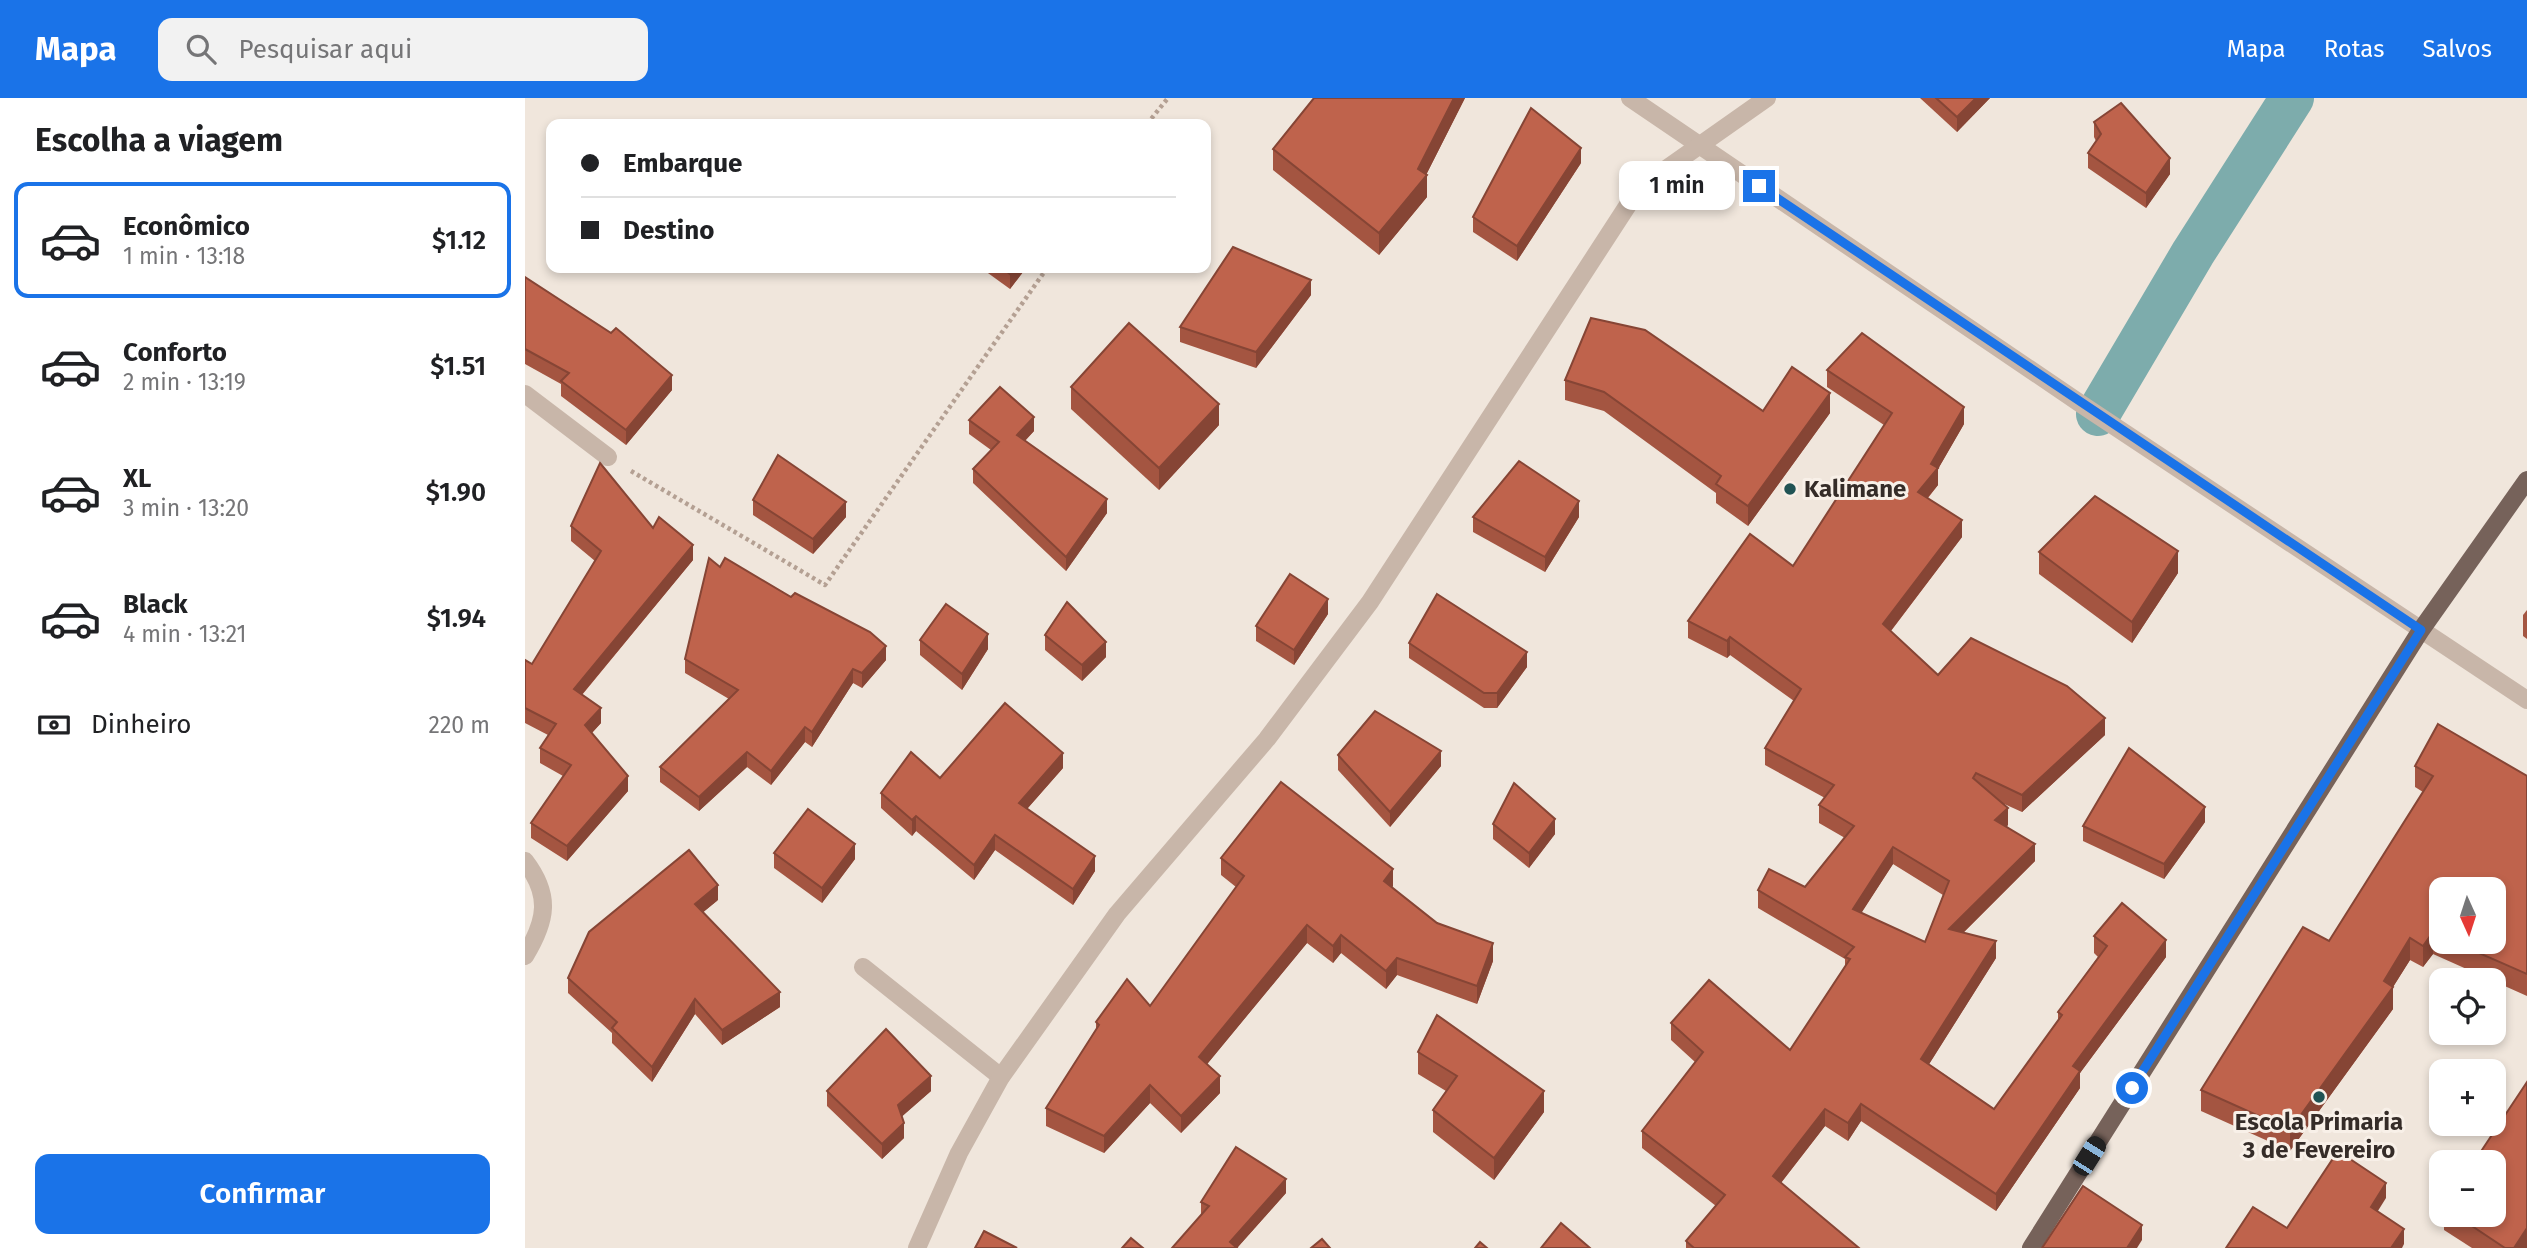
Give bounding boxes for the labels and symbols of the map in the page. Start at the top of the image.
callout: 1 min [1619,162,1735,210]
route end [1743,170,1775,202]
place label: Kalimane [1804,475,1906,503]
marker: Kalimane [1782,481,1798,497]
north arrow [2429,877,2506,954]
route start [2116,1072,2148,1104]
marker: Escola Primaria 3 de Fevereiro [2311,1089,2327,1105]
place label: Escola Primaria 3 de Fevereiro [2235,1108,2403,1164]
car [2069,1133,2110,1179]

